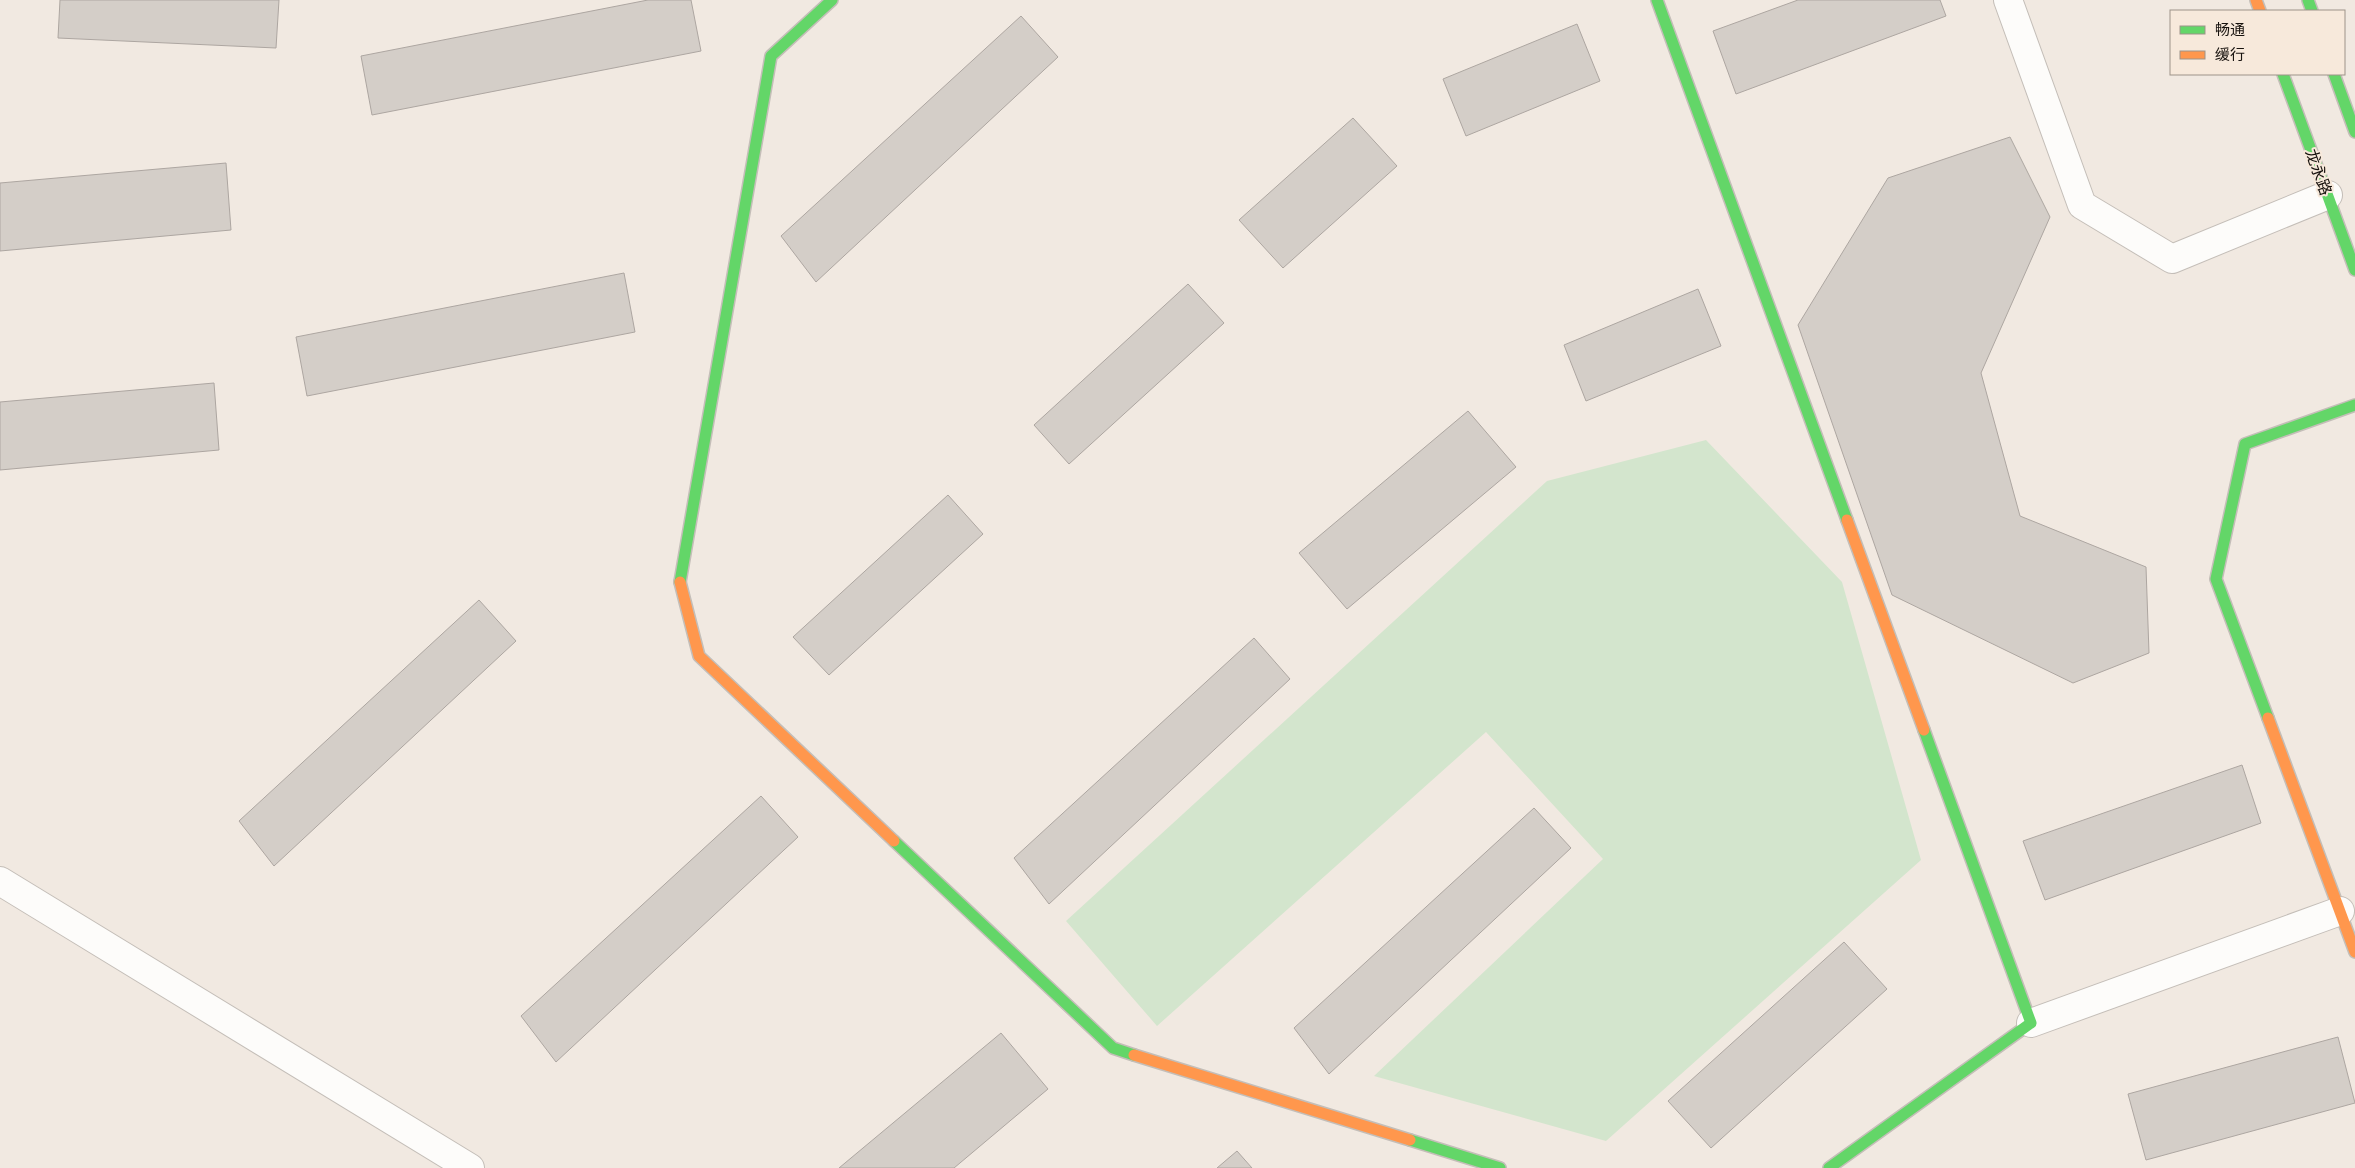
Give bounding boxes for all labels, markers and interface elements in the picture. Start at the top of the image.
legend [2170,10,2345,75]
text: 畅通 [2215,20,2245,41]
text: 缓行 [2215,45,2245,66]
street label: 龙永路 [2300,146,2337,199]

